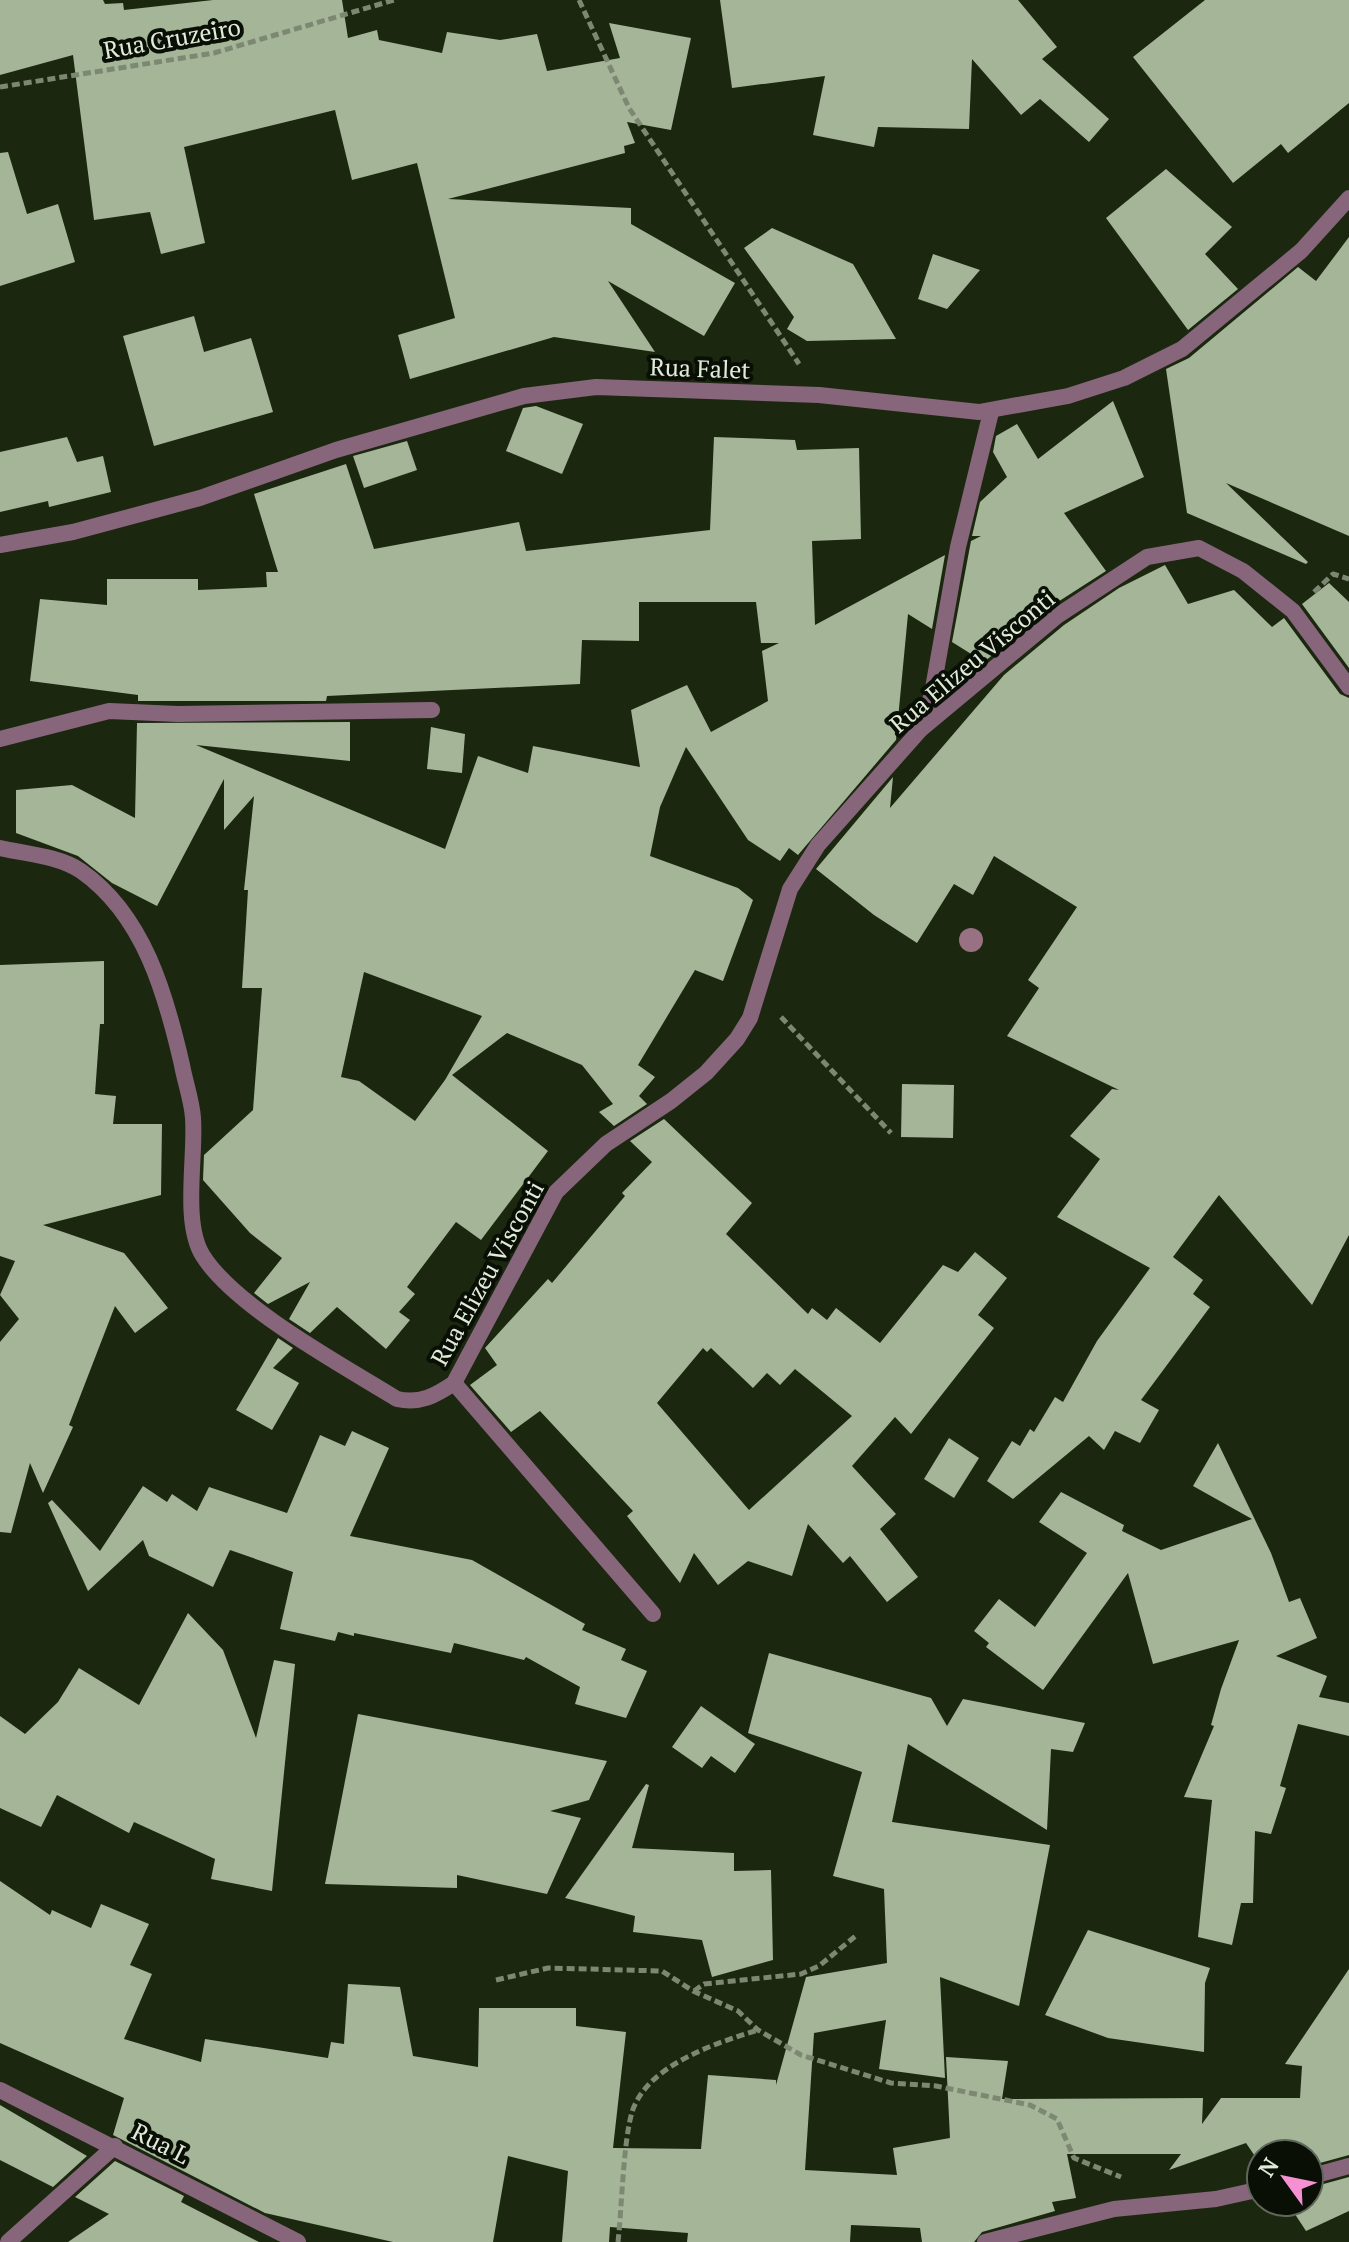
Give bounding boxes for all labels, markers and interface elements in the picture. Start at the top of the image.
street label: Rua Cruzeiro [101,10,243,66]
street label: Rua Falet [649,350,751,386]
street label: Rua Elizeu Visconti [883,582,1061,740]
street label: Rua Elizeu Visconti [423,1175,551,1371]
street label: Rua L [127,2115,195,2171]
north arrow [1245,2138,1325,2218]
text: N [1251,2152,1285,2182]

